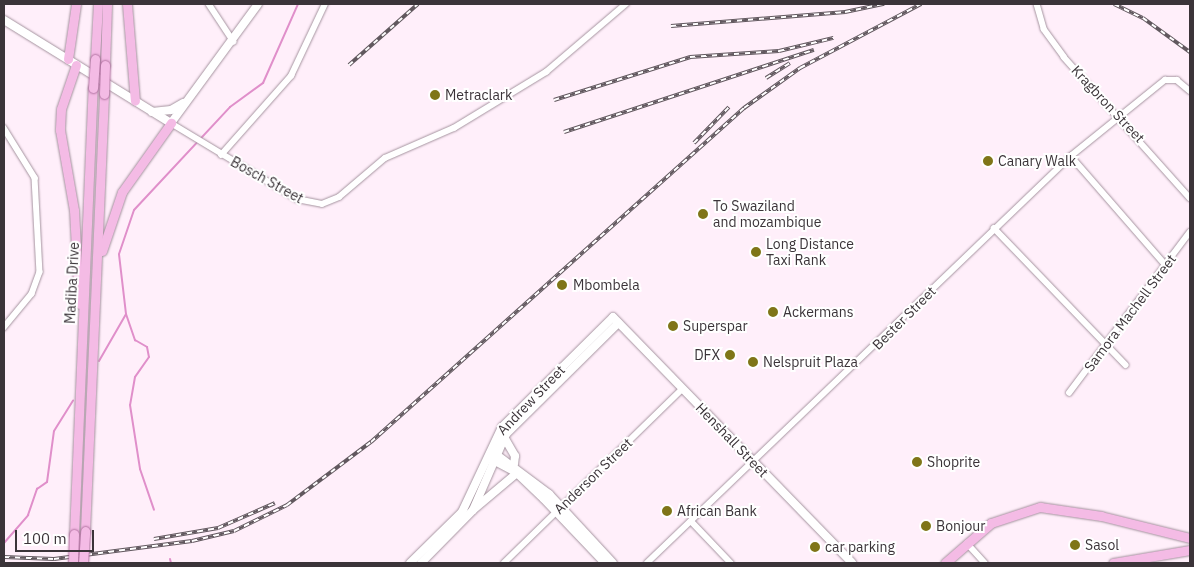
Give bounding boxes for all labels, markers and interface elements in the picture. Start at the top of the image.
street label: Kragbron Street [1068,62,1148,146]
place label: Metraclark [445,87,512,103]
marker: Metraclark [429,89,441,101]
street label: Bosch Street [228,153,306,207]
place label: Canary Walk [998,153,1076,169]
marker: Canary Walk [982,155,994,167]
place label: To Swaziland and mozambique [713,198,821,230]
marker: To Swaziland and mozambique [697,208,709,220]
place label: Long Distance Taxi Rank [766,236,854,268]
street label: Madiba Drive [61,242,83,324]
marker: Long Distance Taxi Rank [750,246,762,258]
street label: Samora Machell Street [1080,251,1180,375]
place label: Mbombela [573,277,640,293]
marker: Mbombela [555,278,569,292]
street label: Bester Street [869,283,939,353]
place label: Ackermans [783,304,853,320]
marker: Ackermans [767,306,779,318]
place label: Superspar [683,318,748,334]
marker: Superspar [667,320,679,332]
place label: DFX [694,347,720,363]
marker: DFX [724,349,736,361]
place label: Nelspruit Plaza [763,354,858,370]
marker: Nelspruit Plaza [747,356,759,368]
street label: Andrew Street [494,362,568,438]
street label: Henshall Street [692,399,772,481]
street label: Anderson Street [550,434,636,518]
place label: Shoprite [927,454,980,470]
marker: Shoprite [911,456,923,468]
place label: African Bank [677,503,757,519]
marker: African Bank [661,505,673,517]
place label: Bonjour [936,518,985,534]
scale bar [18,520,96,552]
marker: Bonjour [920,520,932,532]
text: 100 m [23,529,67,548]
place label: Sasol [1085,537,1119,553]
place label: car parking [825,539,895,555]
marker: Sasol [1069,539,1081,551]
marker: car parking [809,541,821,553]

